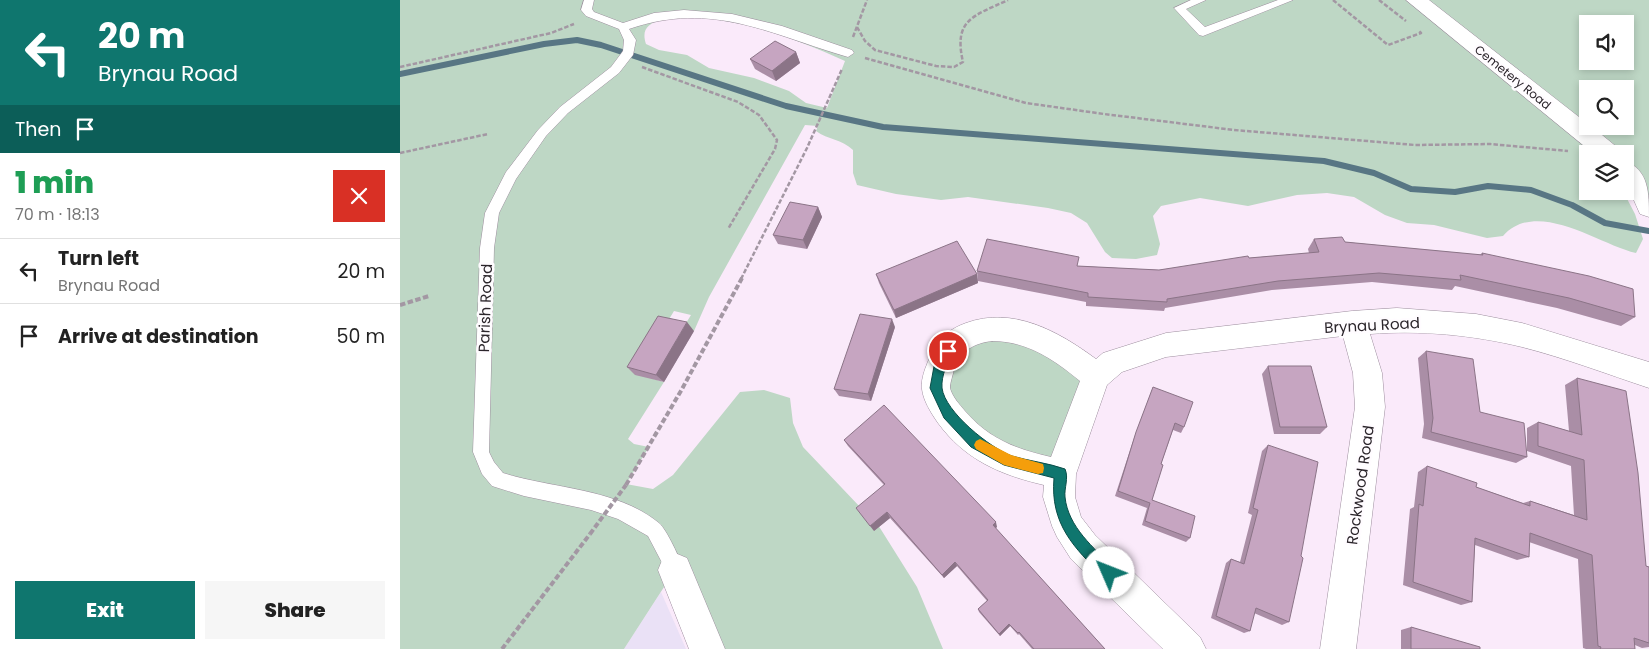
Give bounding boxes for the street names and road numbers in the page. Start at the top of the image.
street label: Cemetery Road [1471,41,1555,113]
street label: Parish Road [473,263,497,353]
street label: Brynau Road [1324,312,1420,338]
street label: Rockwood Road [1341,424,1379,546]

